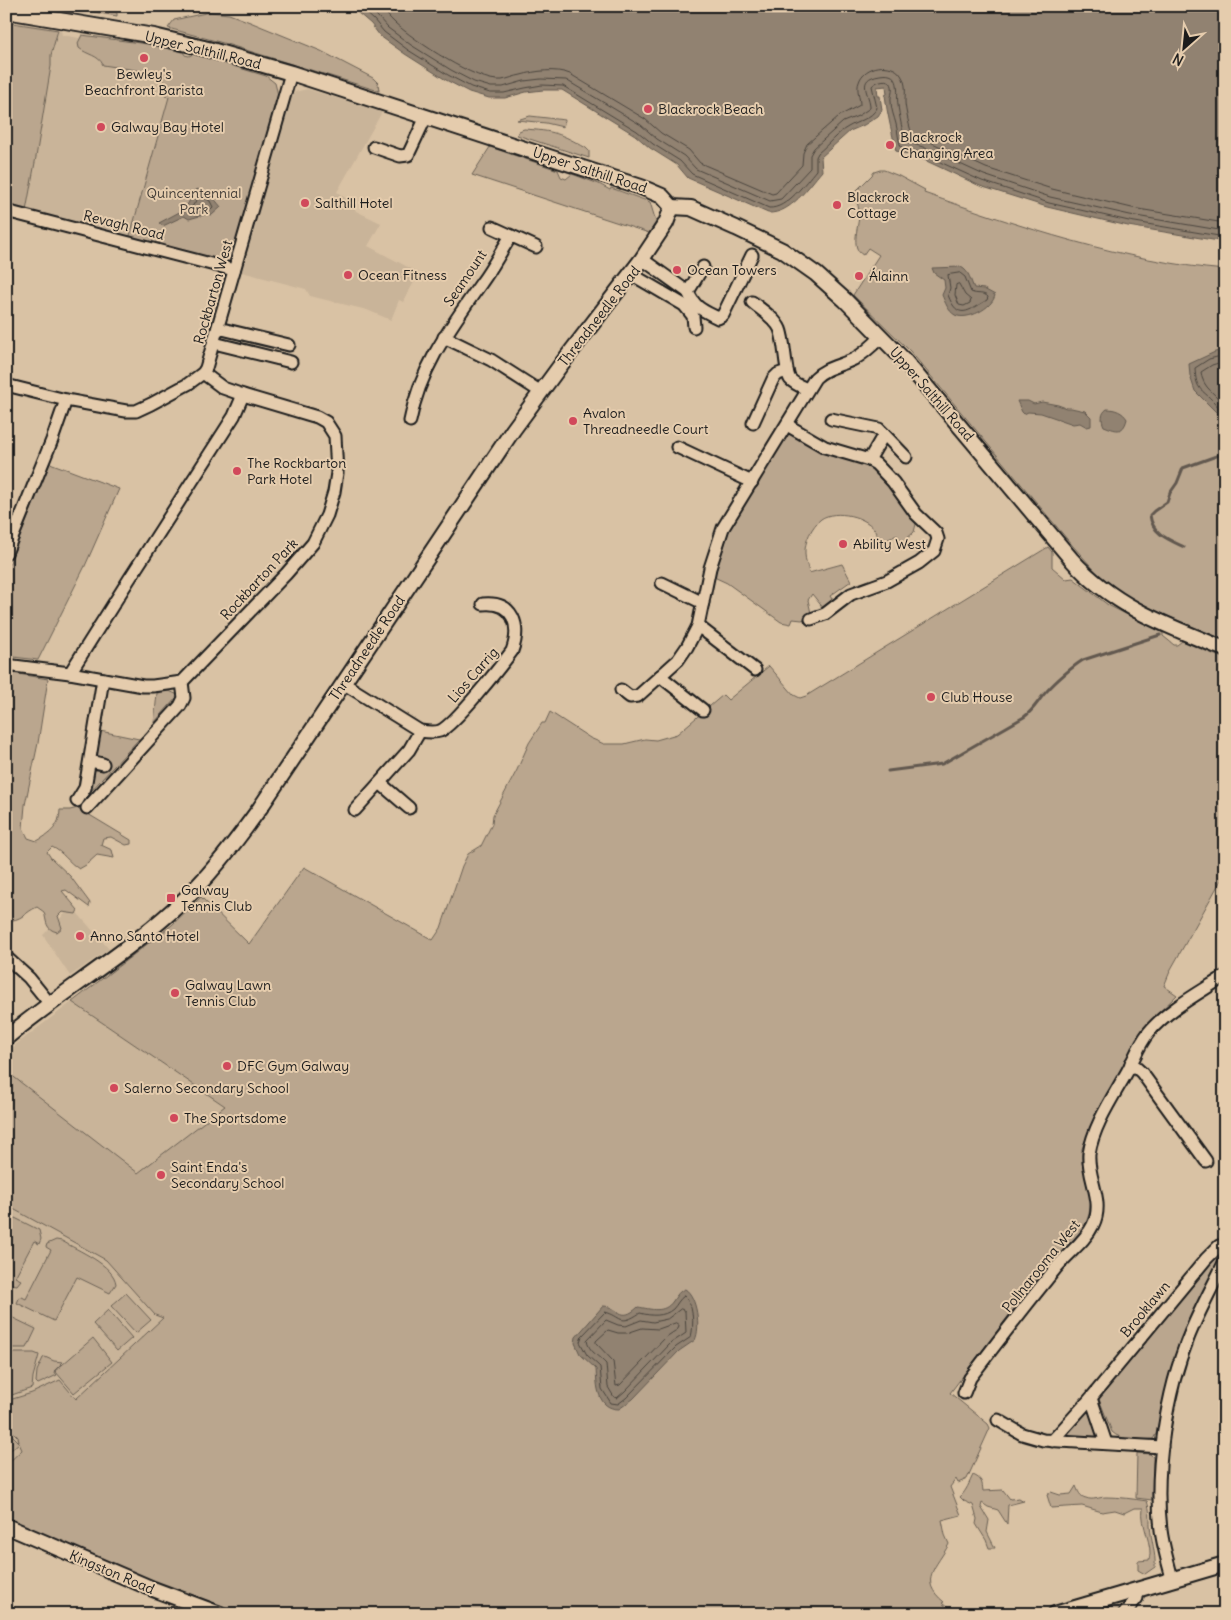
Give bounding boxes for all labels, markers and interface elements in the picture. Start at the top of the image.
north arrow [1158,22,1208,72]
street label: Upper Salthill Road [143,27,263,73]
text: N [1170,49,1186,70]
marker: Bewley's Beachfront Barista [138,52,150,64]
place label: Bewley's Beachfront Barista [85,65,203,99]
place label: Blackrock Beach [658,100,763,118]
marker: Blackrock Beach [642,103,654,115]
place label: Galway Bay Hotel [111,118,224,136]
marker: Galway Bay Hotel [95,121,107,133]
place label: Blackrock Changing Area [900,128,993,162]
marker: Blackrock Changing Area [884,139,896,151]
street label: Upper Salthill Road [531,143,649,197]
park label: Quincentennial Park [147,184,241,218]
place label: Blackrock Cottage [847,188,909,222]
place label: Salthill Hotel [315,194,393,212]
marker: Salthill Hotel [299,197,311,209]
marker: Blackrock Cottage [831,199,843,211]
street label: Revagh Road [82,206,166,244]
street label: Rockbarton West [190,238,237,346]
street label: Seamount [440,246,491,310]
place label: Ocean Towers [687,261,777,279]
street label: Threadneedle Road [554,262,644,370]
marker: Ocean Towers [671,264,683,276]
place label: Ocean Fitness [358,266,447,284]
place label: Álainn [869,267,908,285]
marker: Ocean Fitness [342,269,354,281]
marker: Álainn [853,270,865,282]
street label: Upper Salthill Road [886,343,978,445]
place label: Avalon Threadneedle Court [583,404,709,438]
marker: Avalon Threadneedle Court [567,415,579,427]
place label: The Rockbarton Park Hotel [247,454,346,488]
marker: The Rockbarton Park Hotel [231,465,243,477]
street label: Rockbarton Park [217,534,301,624]
place label: Ability West [853,535,926,553]
marker: Ability West [837,538,849,550]
street label: Threadneedle Road [325,592,409,704]
street label: Lios Carrig [444,644,502,706]
place label: Club House [941,688,1013,706]
marker: Club House [925,691,937,703]
place label: Galway Tennis Club [181,881,252,915]
marker: Galway Tennis Club [165,892,177,904]
place label: Anno Santo Hotel [90,927,199,945]
marker: Anno Santo Hotel [74,930,86,942]
place label: Galway Lawn Tennis Club [185,976,271,1010]
marker: Galway Lawn Tennis Club [169,987,181,999]
place label: DFC Gym Galway [237,1057,349,1075]
marker: DFC Gym Galway [221,1060,233,1072]
place label: Salerno Secondary School [124,1079,289,1097]
marker: Salerno Secondary School [108,1082,120,1094]
place label: The Sportsdome [184,1109,287,1127]
marker: The Sportsdome [168,1112,180,1124]
place label: Saint Enda's Secondary School [171,1158,284,1192]
marker: Saint Enda's Secondary School [155,1169,167,1181]
street label: Pollnarooma West [998,1216,1084,1316]
street label: Brooklawn [1116,1277,1174,1341]
street label: Kingston Road [67,1546,157,1598]

